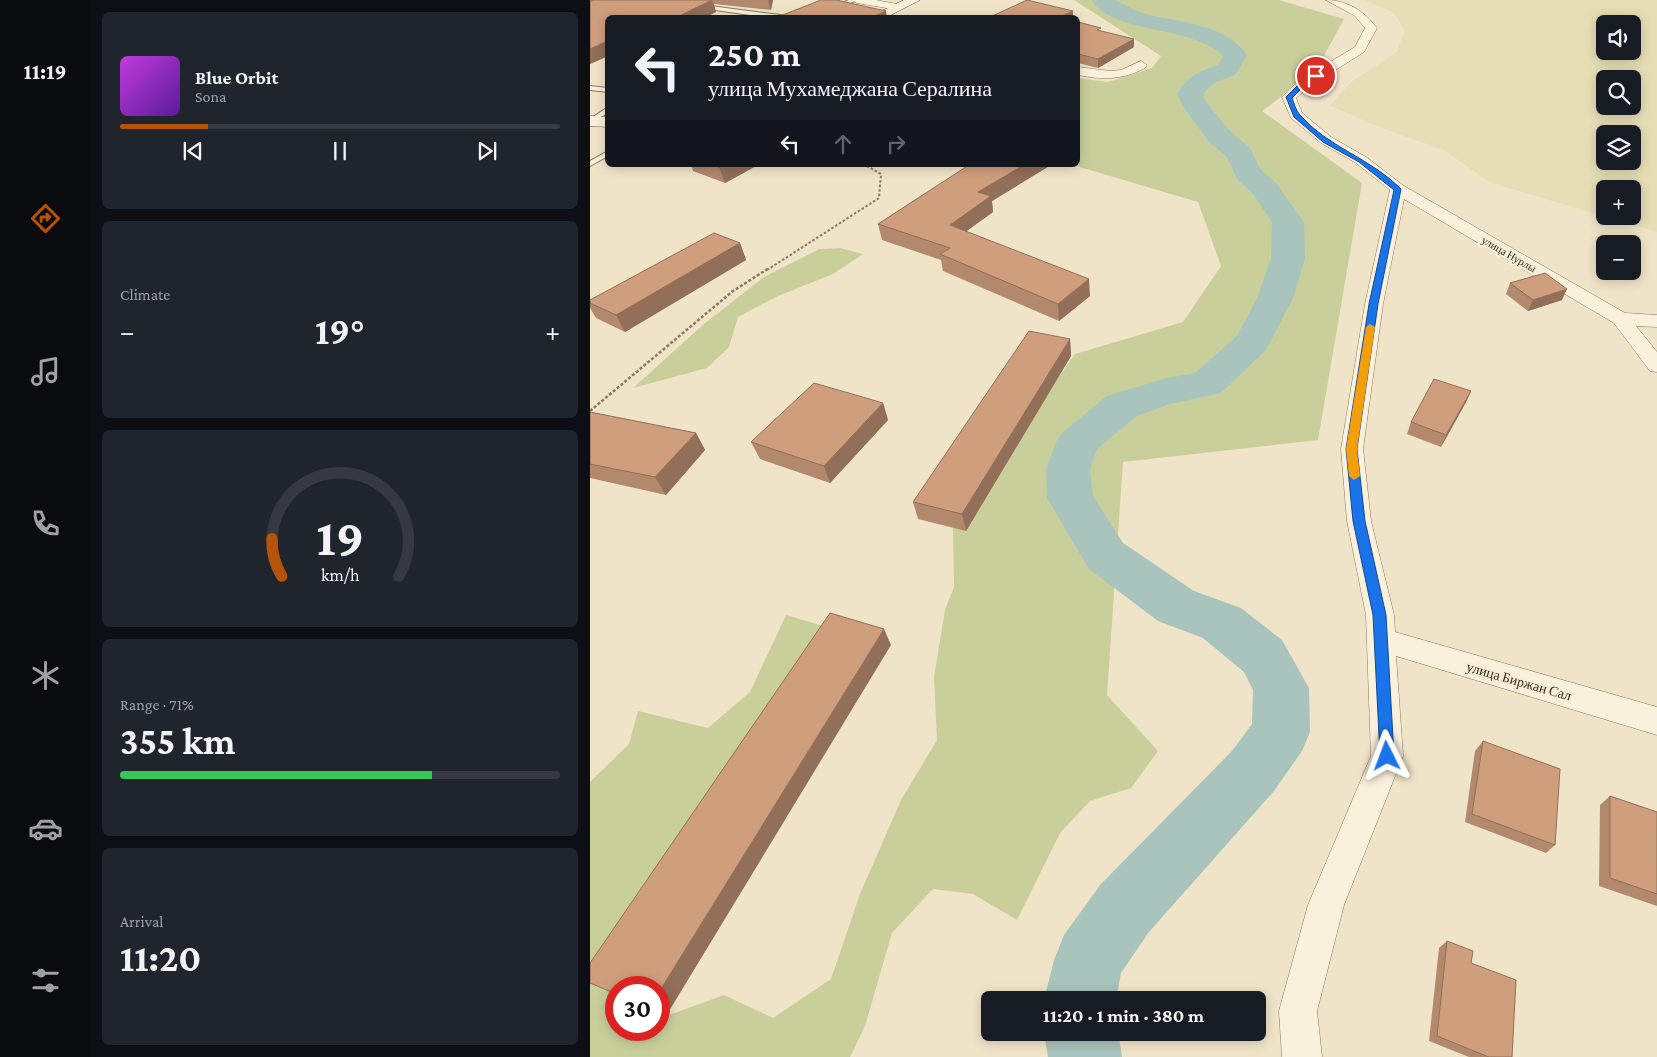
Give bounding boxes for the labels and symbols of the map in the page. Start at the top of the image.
pin [1295,55,1337,97]
street label: улица Нурлы [1480,234,1539,275]
street label: улица Биржан Сал [1465,658,1573,704]
position arrow [1360,729,1412,781]
speed limit sign: 30 [605,976,670,1041]

